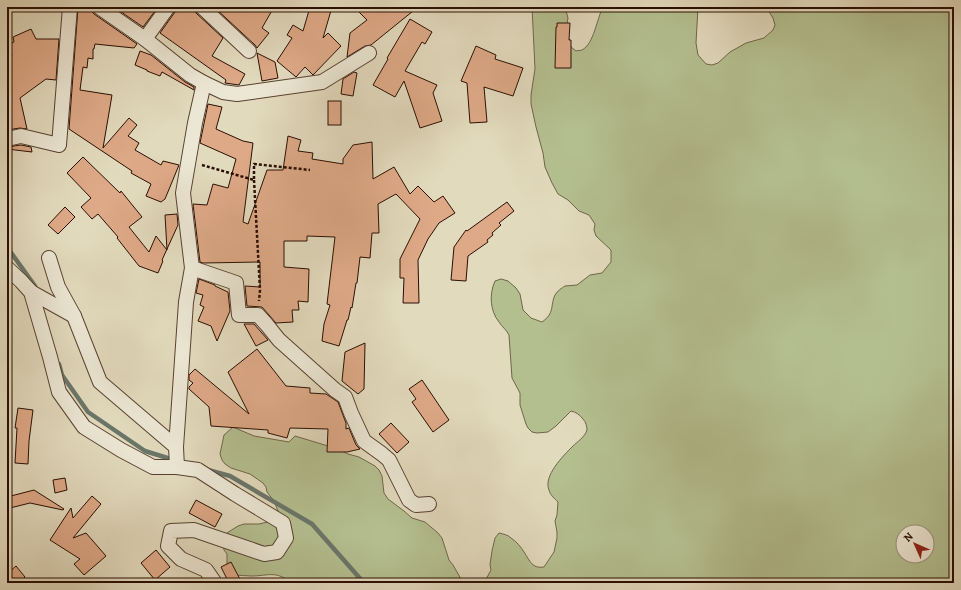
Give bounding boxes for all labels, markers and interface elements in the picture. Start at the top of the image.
north arrow [895,524,935,564]
text: N [900,529,916,545]

